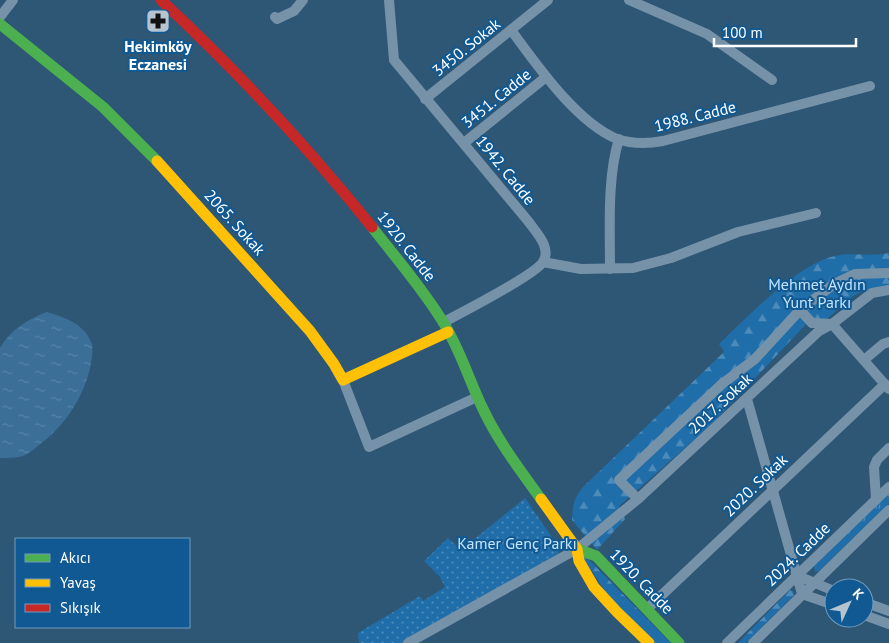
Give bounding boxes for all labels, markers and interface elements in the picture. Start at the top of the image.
pharmacy icon: Hekimköy Eczanesi [145,8,171,34]
street label: 3450. Sokak [428,13,504,80]
scale bar [714,15,856,47]
text: 100 m [722,23,763,42]
place label: Hekimköy Eczanesi [124,36,192,74]
street label: 3451. Cadde [457,64,535,132]
street label: 1988. Cadde [652,96,738,136]
street label: 1942. Cadde [472,131,540,209]
street label: 2065. Sokak [200,185,270,259]
street label: 1920. Cadde [373,207,441,285]
park label: Mehmet Aydın Yunt Parkı [768,274,866,312]
street label: 2017. Sokak [684,368,756,438]
street label: 2020. Sokak [719,449,792,521]
street label: 2024. Cadde [760,518,834,590]
park label: Kamer Genç Parkı [457,533,577,553]
legend [15,538,190,628]
street label: 1920. Cadde [606,544,678,618]
text: Akıcı [60,548,91,567]
text: Yavaş [60,573,96,592]
north arrow [824,578,874,628]
text: K [849,585,868,604]
text: Sıkışık [60,598,102,617]

